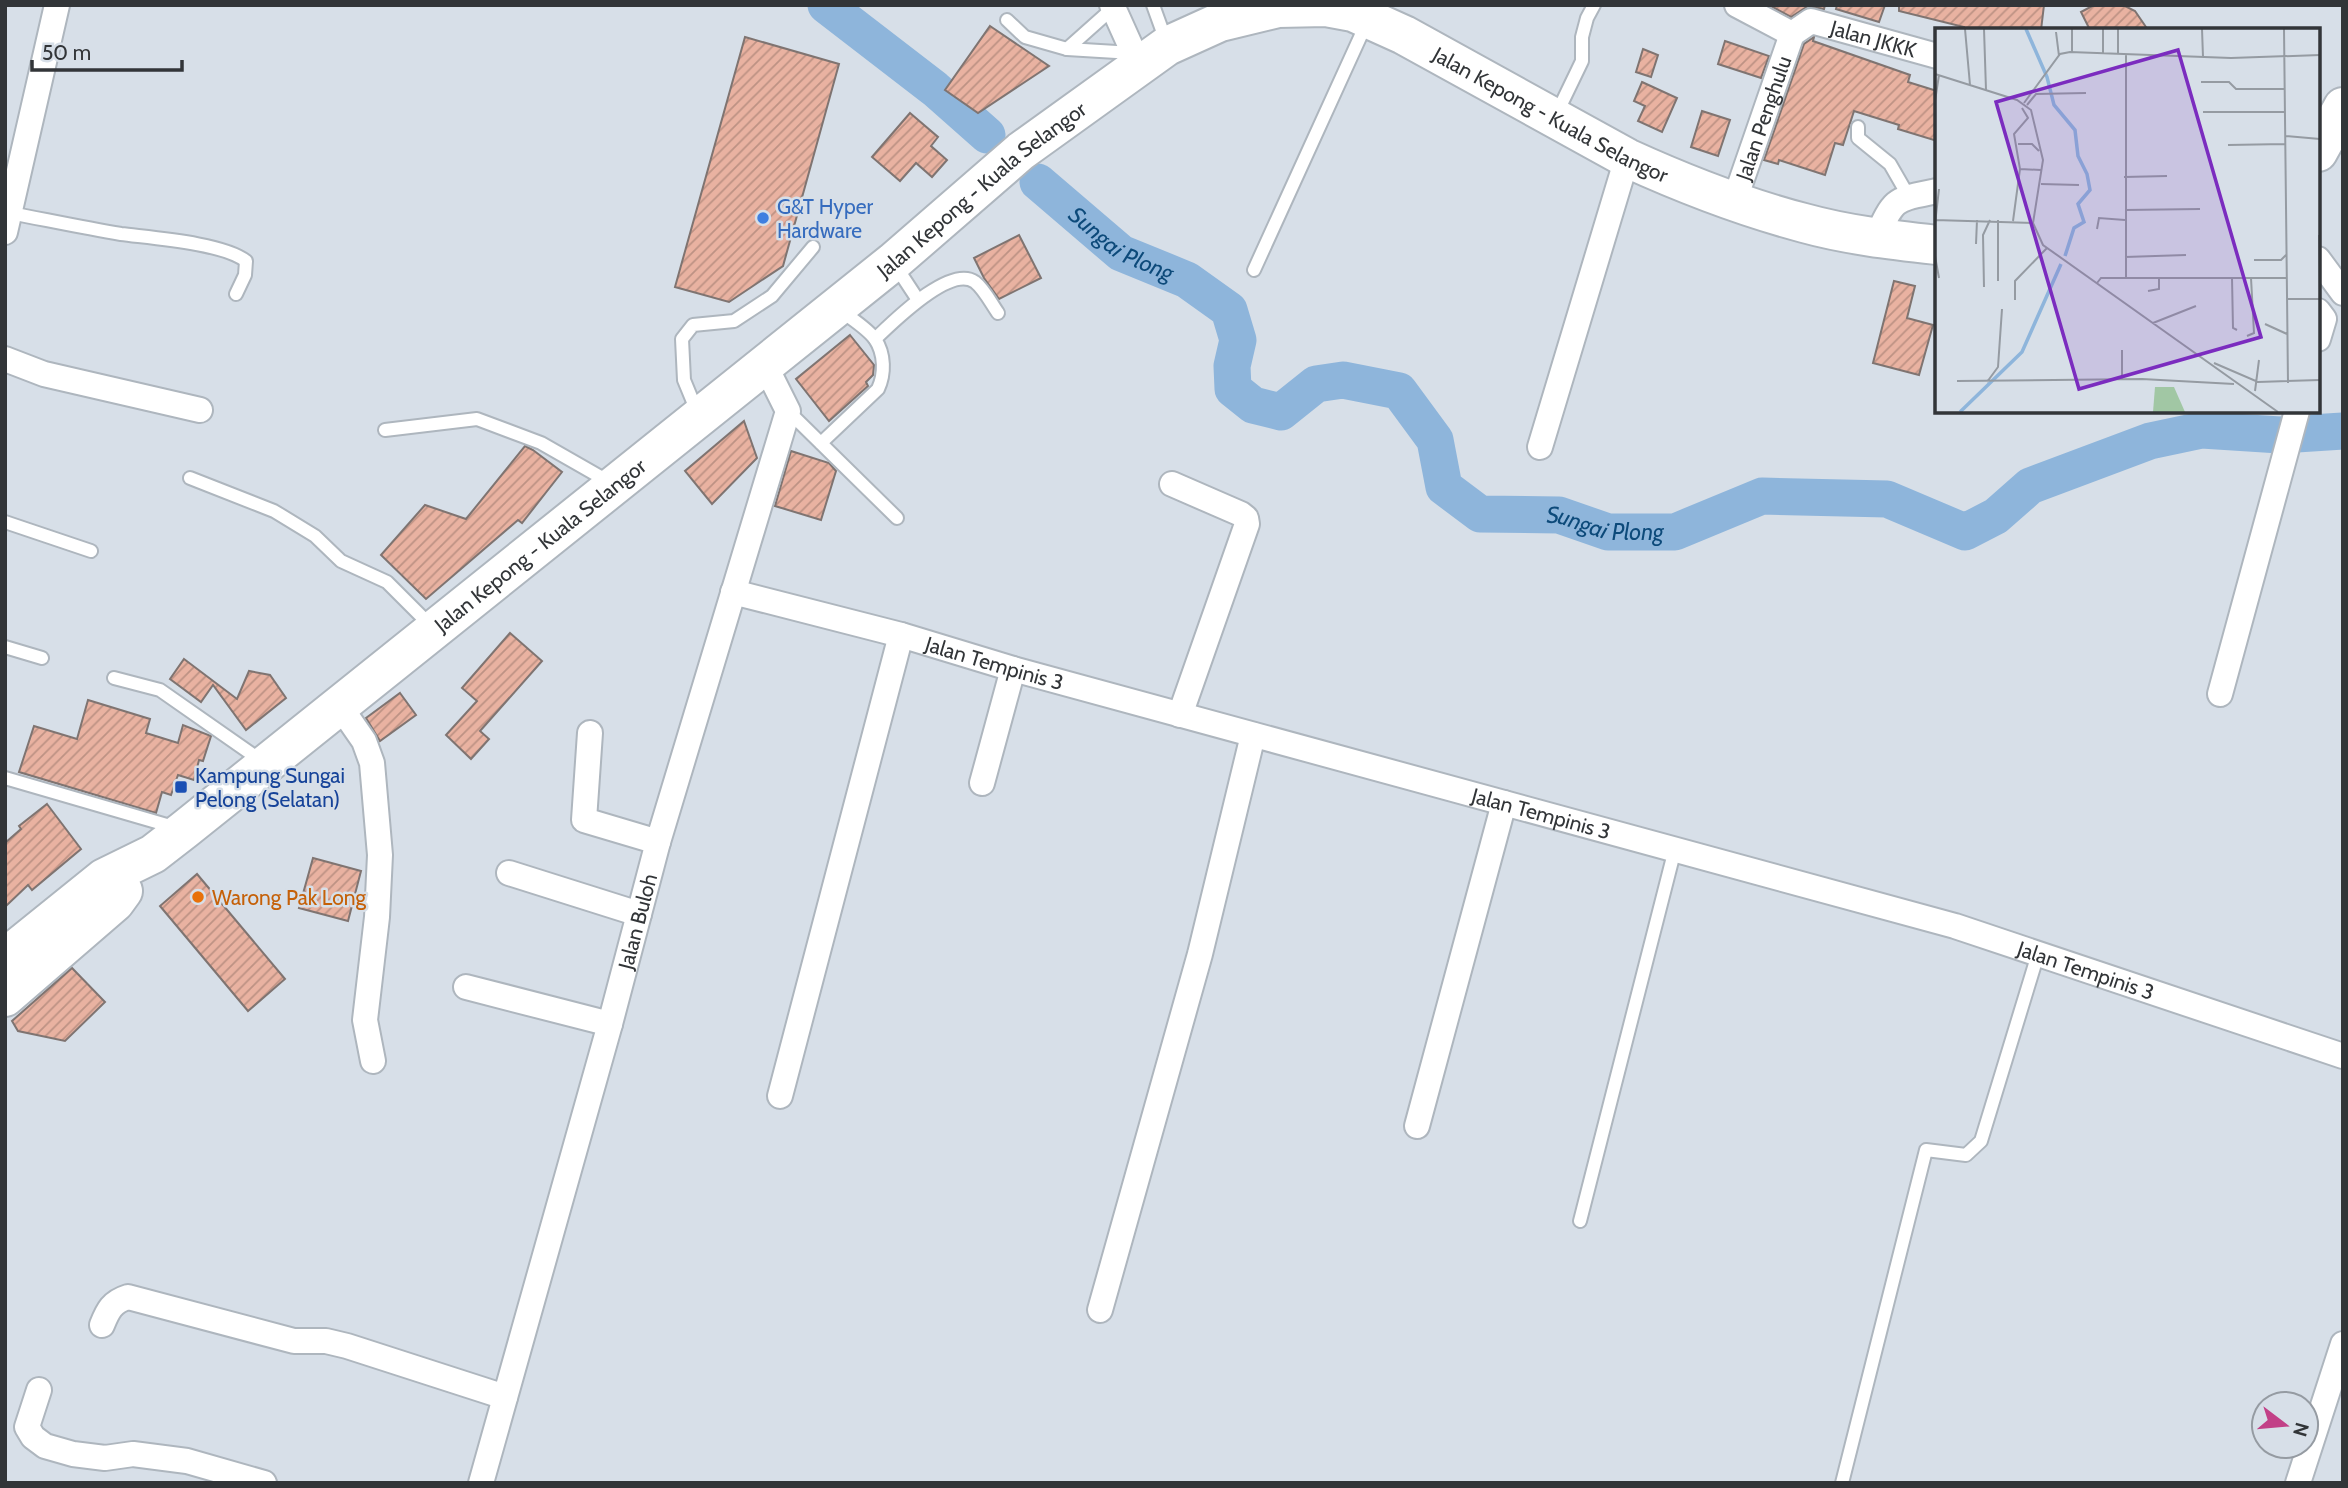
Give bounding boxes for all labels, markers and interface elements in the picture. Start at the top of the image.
street label: Jalan JKKK [1827,14,1919,62]
scale bar [32,28,182,72]
inset map [1935,28,2320,413]
text: 50 m [42,40,91,65]
street label: Jalan Kepong - Kuala Selangor [1428,41,1672,187]
street label: Jalan Penghulu [1730,52,1796,184]
street label: Jalan Kepong - Kuala Selangor [871,96,1091,283]
place label: G&T Hyper Hardware [777,194,873,243]
water label: Sungai Plong [1063,201,1179,288]
marker: G&T Hyper Hardware [755,210,771,226]
street label: Jalan Kepong - Kuala Selangor [428,453,651,638]
water label: Sungai Plong [1546,501,1665,546]
street label: Jalan Tempinis 3 [922,630,1066,695]
place label: Kampung Sungai Pelong (Selatan) [195,763,345,812]
marker: Kampung Sungai Pelong (Selatan) [173,779,189,795]
street label: Jalan Tempinis 3 [1468,782,1613,844]
street label: Jalan Buloh [612,871,662,973]
place label: Warong Pak Long [212,885,366,910]
marker: Warong Pak Long [190,889,206,905]
street label: Jalan Tempinis 3 [2013,935,2158,1004]
north arrow [2250,1390,2320,1460]
text: N [2288,1420,2314,1439]

